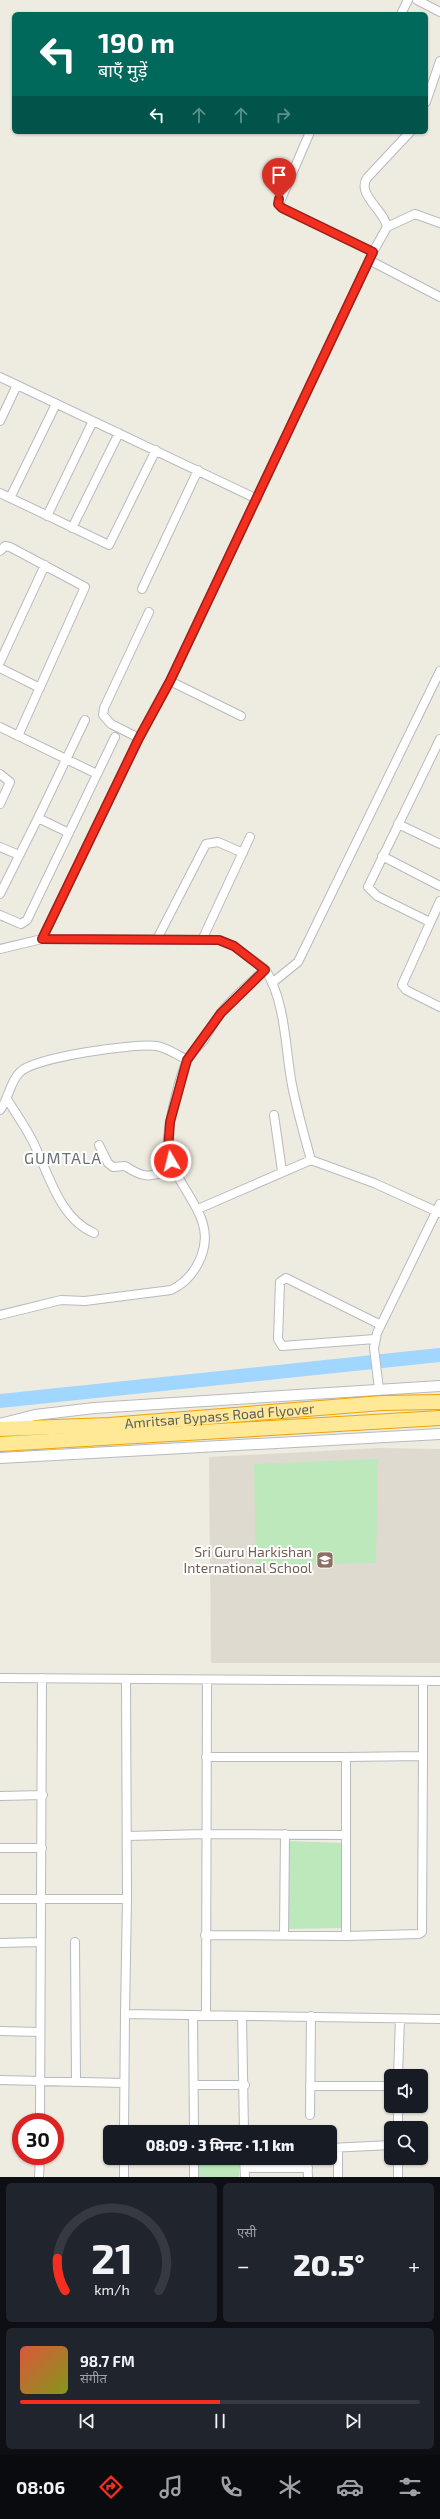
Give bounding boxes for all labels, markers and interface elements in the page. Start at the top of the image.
text: 190 m [98,25,175,59]
icon: left [32,28,84,80]
text: बाएँ मुड़ें [98,59,147,81]
icon: left [146,104,168,126]
icon: ahead [188,104,210,126]
icon: ahead [230,104,252,126]
icon: right [272,104,294,126]
pin [262,158,296,199]
icon: arrive [268,164,290,186]
position arrow [150,1140,192,1182]
district label: GUMTALA [24,1148,102,1167]
street label: Amritsar Bypass Road Flyover [124,1399,316,1432]
place label: Sri Guru Harkishan International School [184,1543,313,1576]
school or university icon: Sri Guru Harkishan International School [315,1550,335,1570]
map controls [384,2069,428,2165]
button: sound [384,2069,428,2113]
speed limit sign: 30 [12,2113,64,2165]
button: search [384,2121,428,2165]
text: 08:09 · 3 मिनट · 1.1 km [146,2136,294,2154]
text: एसी [237,2224,256,2240]
text: 21 [90,2231,133,2281]
text: 20.5° [293,2246,365,2282]
text: − [237,2252,250,2278]
text: + [408,2252,420,2278]
text: km/h [94,2280,129,2297]
text: 98.7 FM [80,2352,135,2370]
text: संगीत [80,2370,107,2386]
icon: previous [76,2410,98,2432]
icon: pause [209,2410,231,2432]
icon: next [342,2410,364,2432]
icon: directions [97,2473,125,2501]
icon: music [157,2473,185,2501]
icon: phone [217,2473,245,2501]
icon: climate [276,2473,304,2501]
icon: car [336,2473,364,2501]
icon: filters [396,2473,424,2501]
text: 08:06 [16,2476,65,2498]

